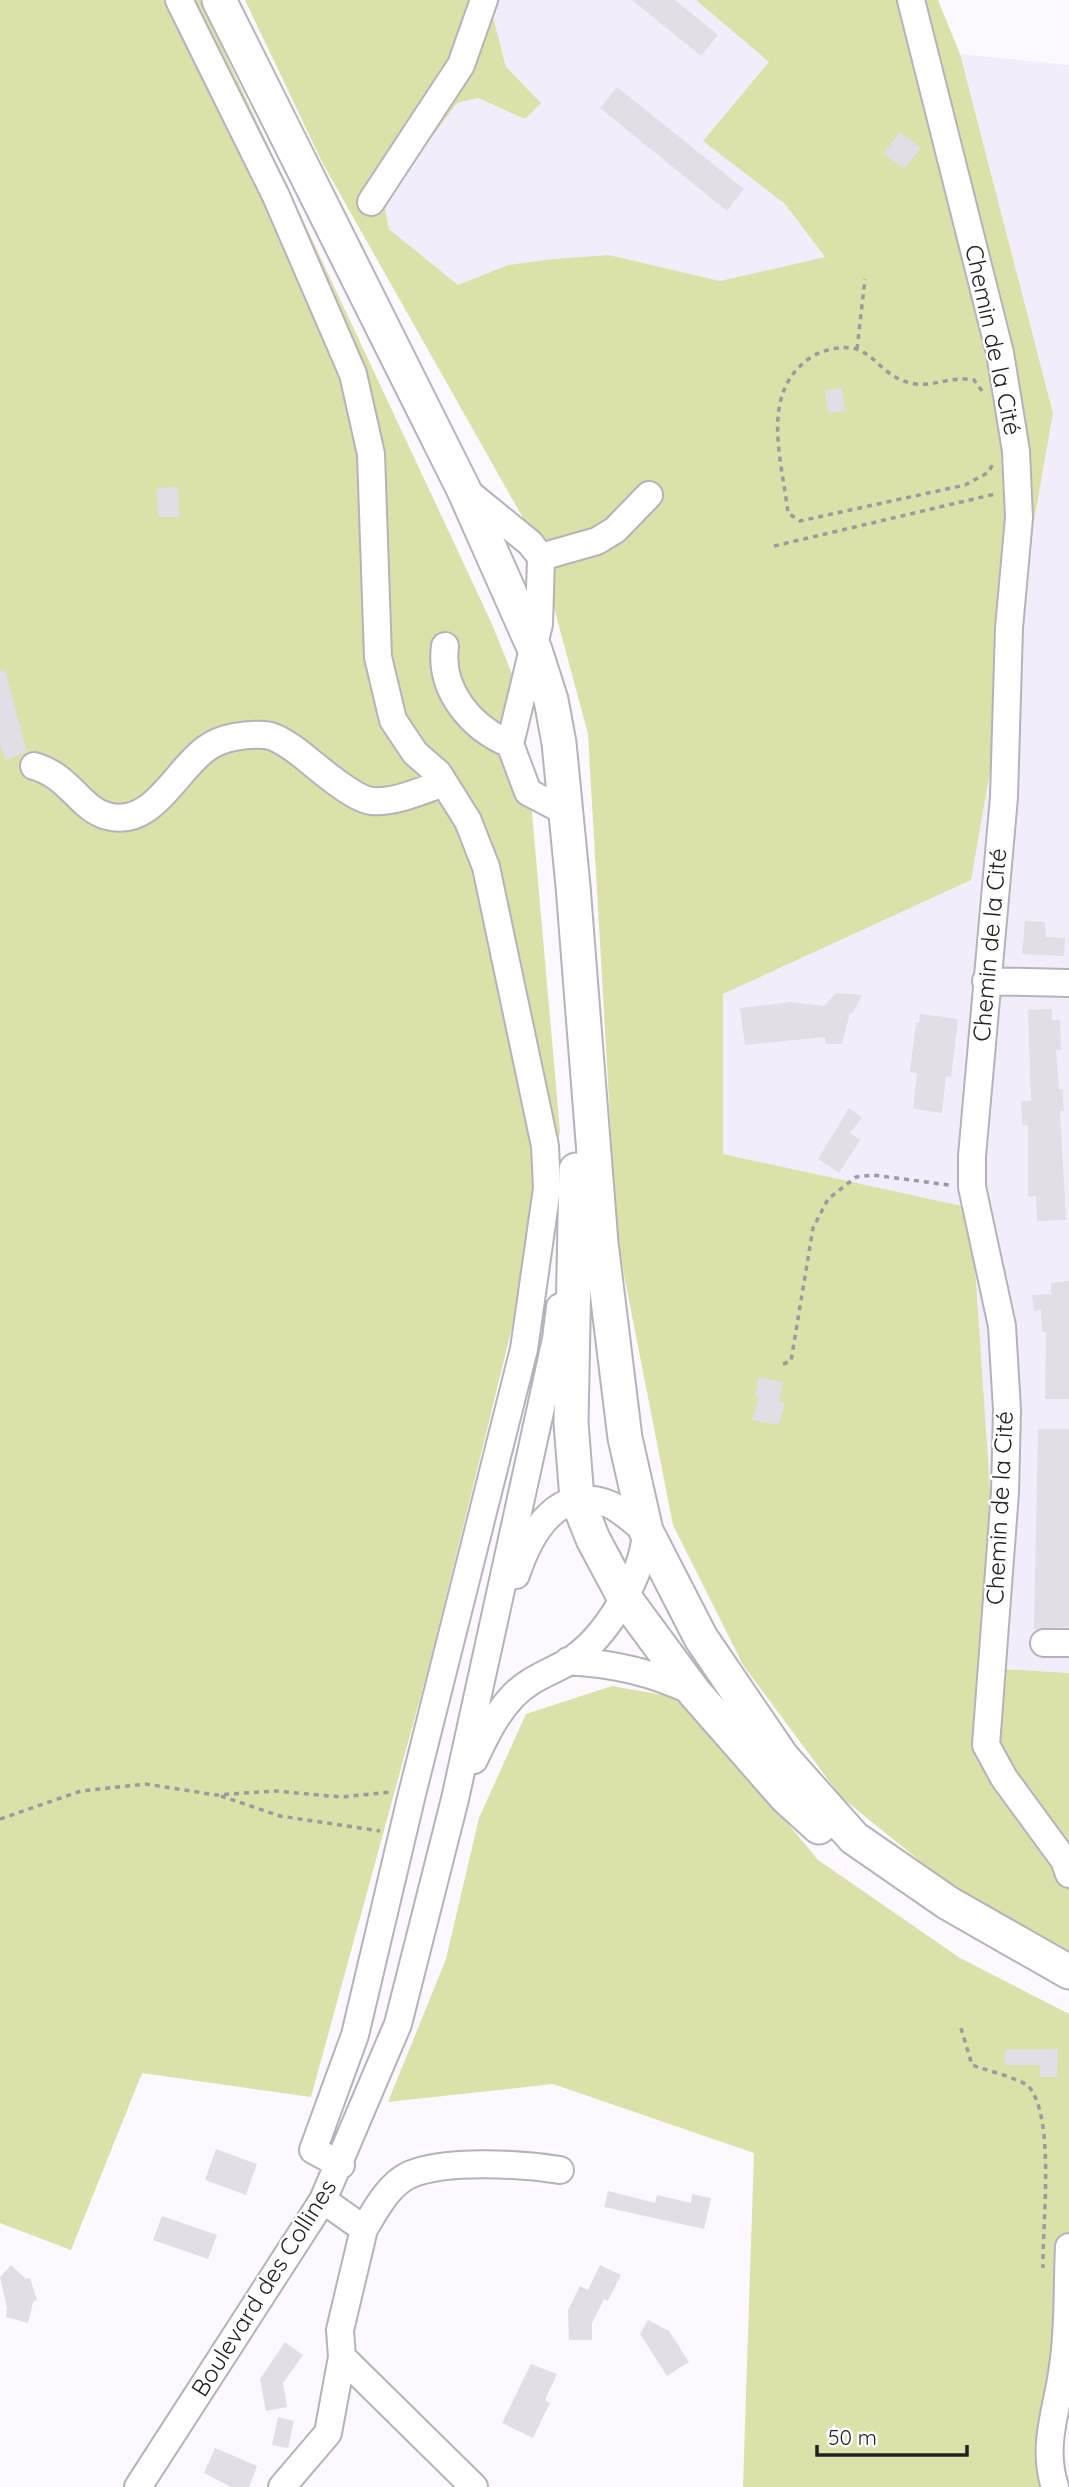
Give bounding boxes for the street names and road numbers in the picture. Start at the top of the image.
street label: Chemin de la Cité [959,242,1029,438]
street label: Chemin de la Cité [966,847,1012,1043]
street label: Chemin de la Cité [979,1410,1019,1606]
street label: Boulevard des Collines [184,2173,342,2402]

